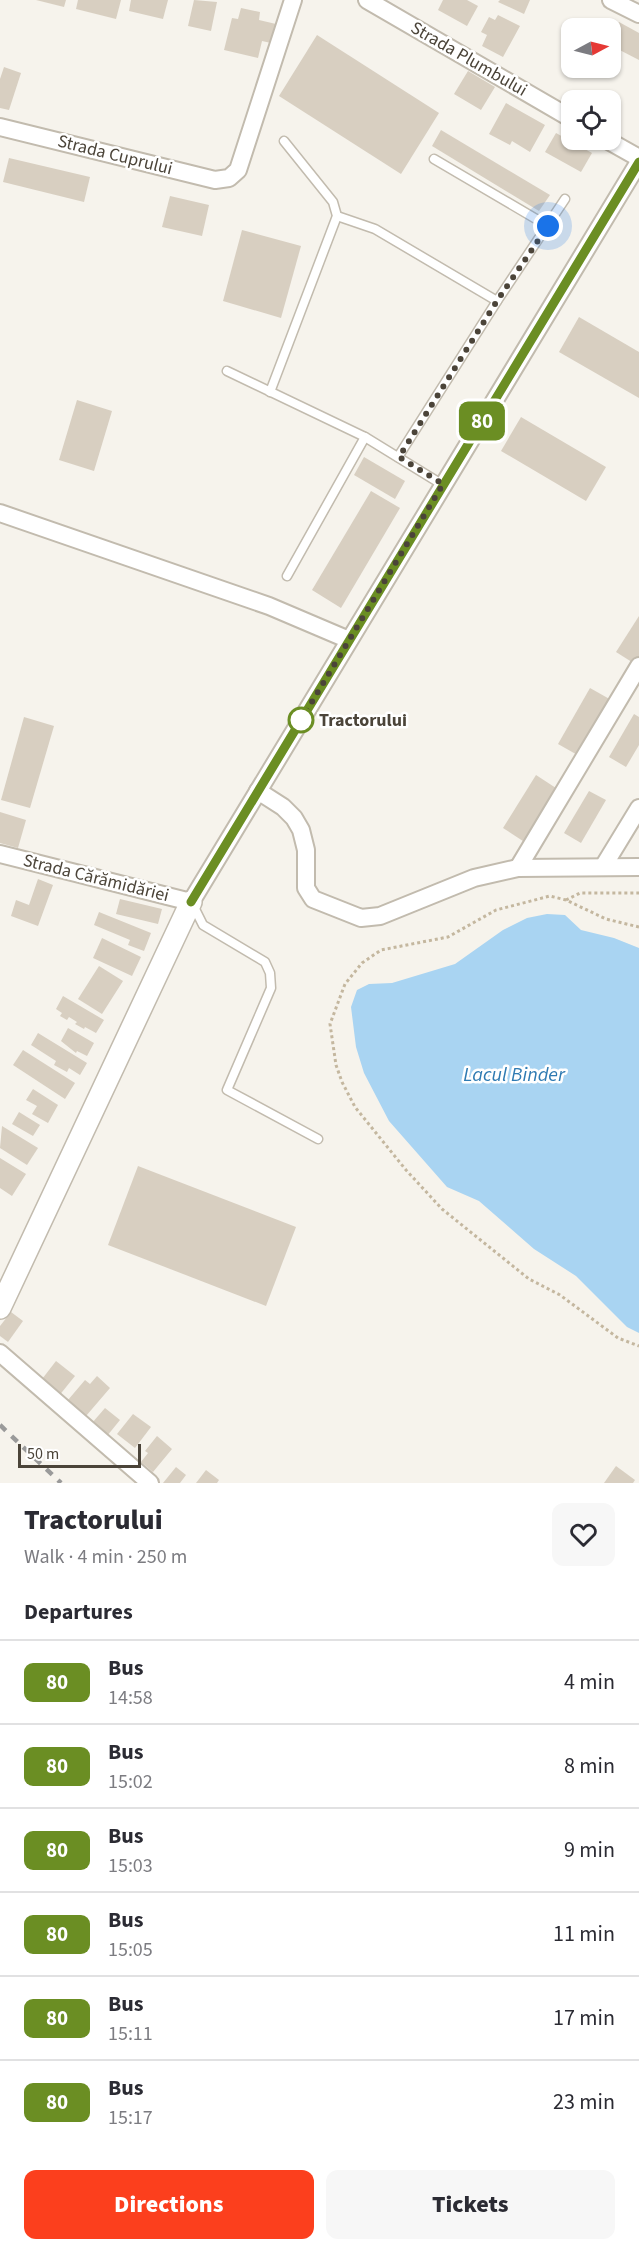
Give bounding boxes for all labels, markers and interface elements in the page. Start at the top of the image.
street label: Strada Plumbului [406,15,532,103]
north arrow [561,18,621,78]
map controls [561,18,621,150]
button: locate [561,90,621,150]
street label: Strada Cuprului [55,129,175,181]
your location [533,211,563,241]
line badge: 80 [455,402,509,440]
text: 80 [471,406,493,436]
marker: Tractorului [288,707,314,733]
place label: Tractorului [319,708,407,733]
street label: Strada Cărămidăriei [20,848,172,908]
water label: Lacul Binder [463,1061,566,1089]
scale bar [18,1441,141,1468]
text: 50 m [27,1443,59,1465]
text: Tractorului [24,1500,163,1540]
button: heart [552,1503,615,1566]
text: Walk · 4 min · 250 m [24,1543,187,1571]
text: Departures [24,1596,133,1628]
text: Bus [108,1652,144,1684]
text: 4 min [564,1666,615,1698]
text: 80 [46,1667,68,1697]
text: 14:58 [108,1684,153,1712]
text: Bus [108,1736,144,1768]
text: 8 min [564,1750,615,1782]
text: 80 [46,1751,68,1781]
text: 15:02 [108,1768,153,1796]
text: Bus [108,1820,144,1852]
text: 9 min [564,1834,615,1866]
text: 80 [46,1835,68,1865]
text: 15:03 [108,1852,153,1880]
text: Bus [108,1904,144,1936]
text: 11 min [553,1918,615,1950]
text: 80 [46,1919,68,1949]
text: 15:05 [108,1936,153,1964]
text: Bus [108,1988,144,2020]
text: 17 min [553,2002,615,2034]
text: 80 [46,2003,68,2033]
text: 15:11 [108,2020,153,2048]
text: Bus [108,2072,144,2104]
text: 23 min [553,2086,615,2118]
text: 80 [46,2087,68,2117]
text: 15:17 [108,2104,153,2132]
button: Directions [24,2170,314,2239]
button: Tickets [326,2170,615,2239]

